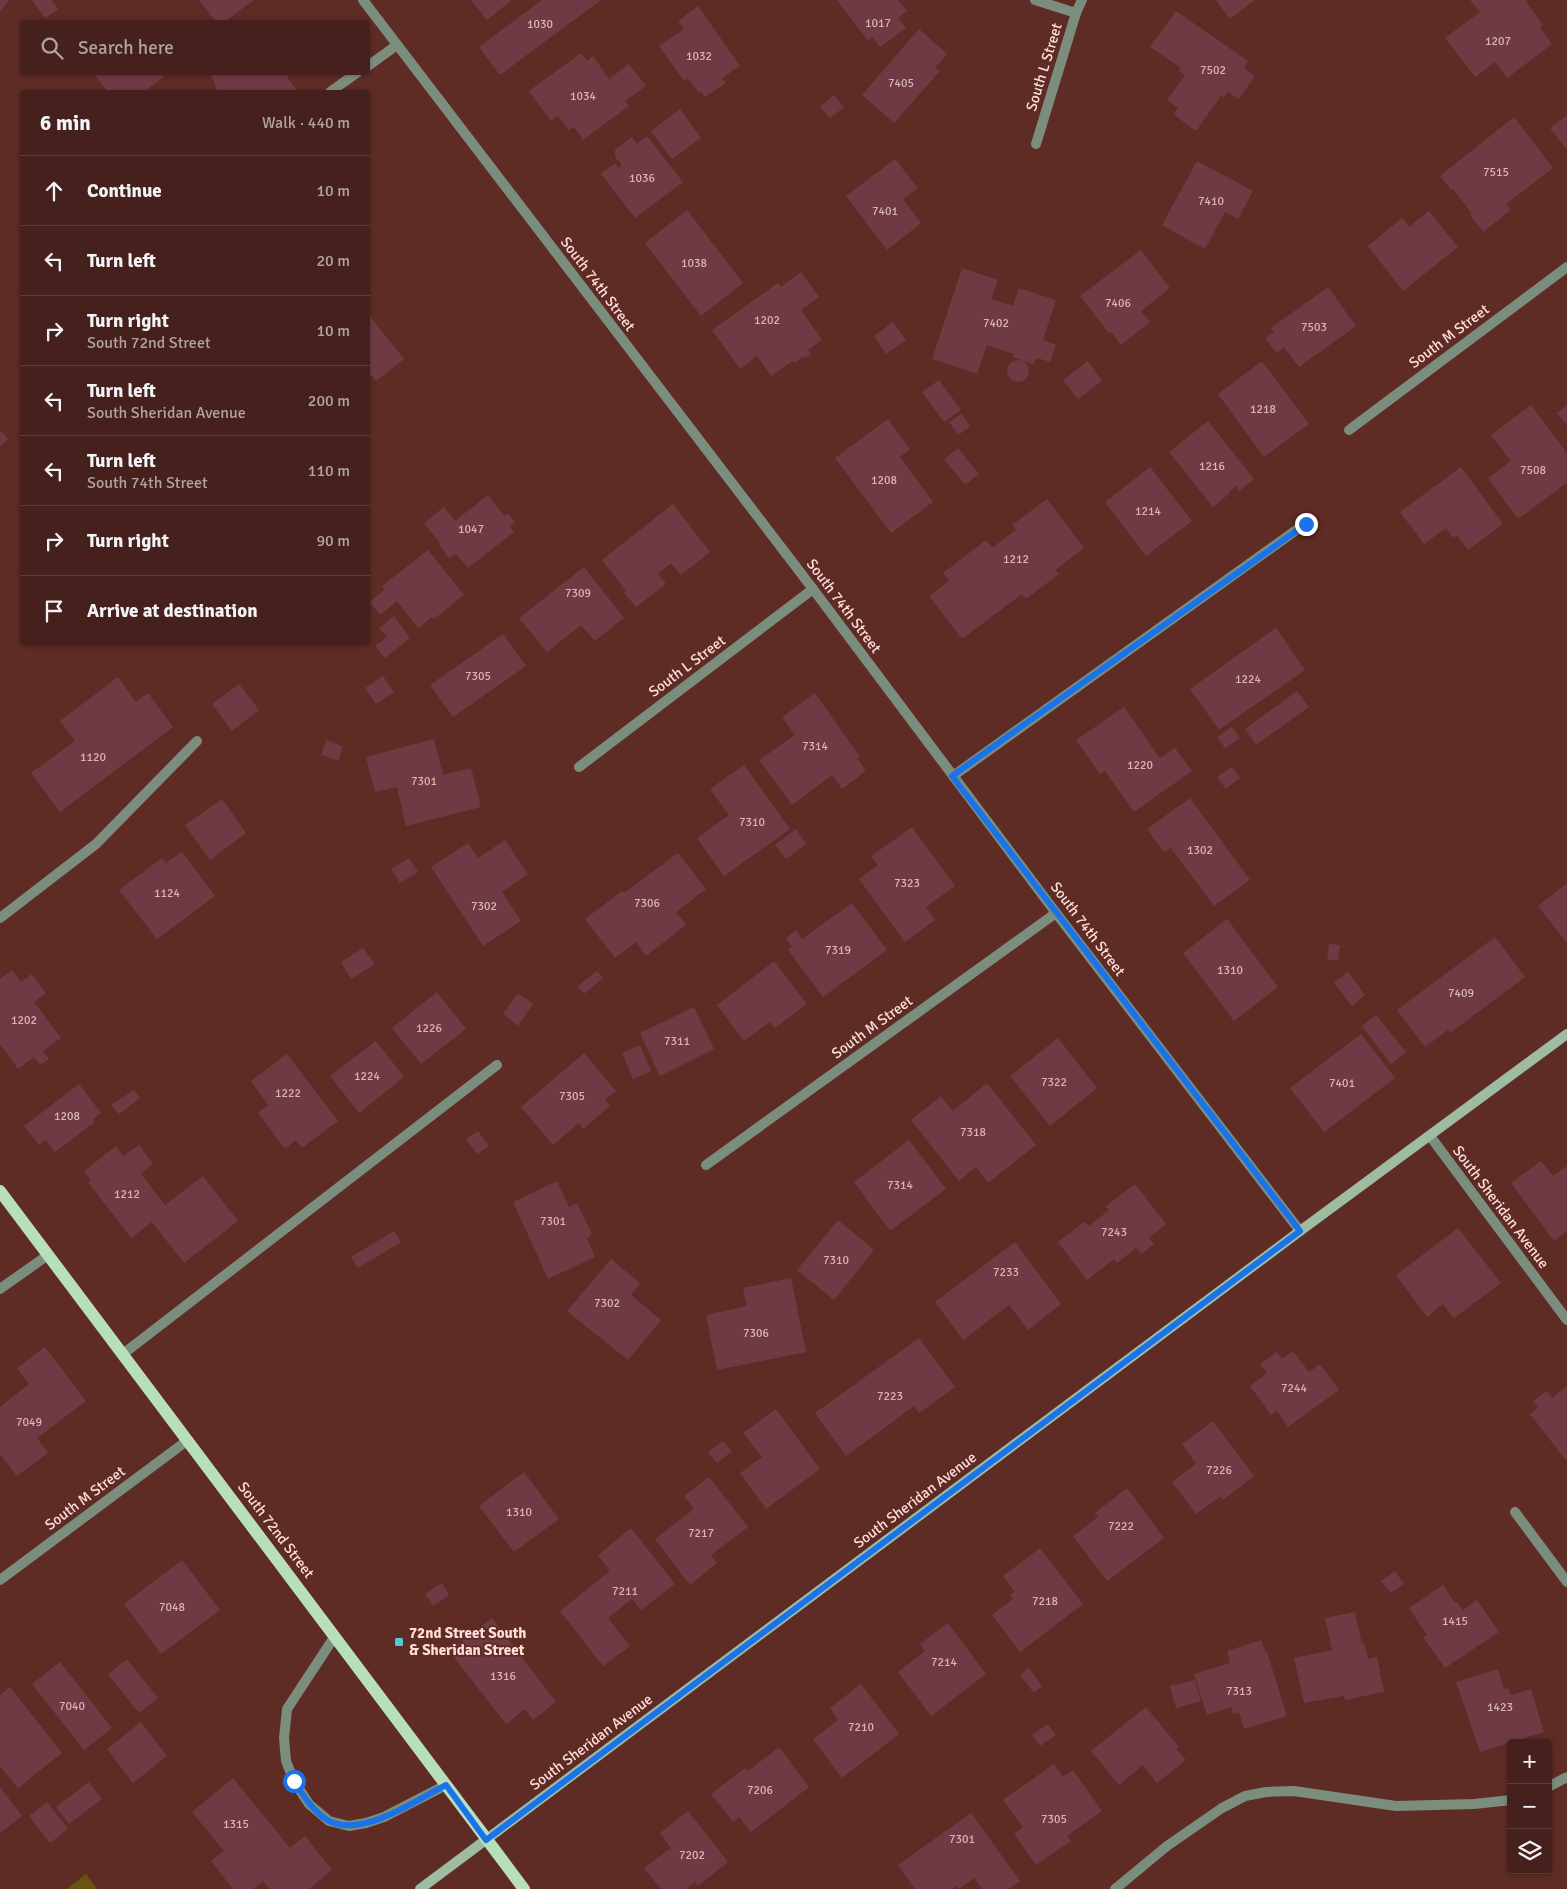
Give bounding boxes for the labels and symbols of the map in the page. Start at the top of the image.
house number: 1017 [865,16,891,31]
house number: 1030 [527,17,553,32]
street label: South L Street [1022,21,1066,113]
house number: 1207 [1485,34,1511,49]
house number: 1032 [686,49,712,64]
house number: 7502 [1200,63,1226,78]
house number: 7405 [888,76,914,91]
house number: 1034 [570,89,596,104]
house number: 7515 [1483,165,1509,180]
house number: 1036 [629,171,655,186]
house number: 7410 [1198,194,1224,209]
house number: 7401 [872,204,898,219]
street label: South 74th Street [557,233,639,335]
house number: 1038 [681,256,707,271]
house number: 7406 [1105,296,1131,311]
street label: South M Street [1405,300,1493,372]
house number: 1202 [754,313,780,328]
house number: 7402 [983,316,1009,331]
house number: 7503 [1301,320,1327,335]
house number: 1218 [1250,402,1276,417]
house number: 1216 [1199,459,1225,474]
house number: 7508 [1520,463,1546,478]
house number: 1208 [871,473,897,488]
house number: 1214 [1135,504,1161,519]
route end [1295,513,1318,536]
house number: 1047 [458,522,484,537]
house number: 1212 [1003,552,1029,567]
street label: South 74th Street [803,555,885,657]
house number: 7309 [565,586,591,601]
street label: South L Street [645,631,729,701]
house number: 7305 [465,669,491,684]
house number: 1224 [1235,672,1261,687]
house number: 7314 [802,739,828,754]
house number: 1120 [80,750,106,765]
house number: 1220 [1127,758,1153,773]
house number: 7301 [411,774,437,789]
house number: 7310 [739,815,765,830]
house number: 1302 [1187,843,1213,858]
house number: 7323 [894,876,920,891]
street label: South 74th Street [1047,878,1129,980]
house number: 1124 [154,886,180,901]
house number: 7306 [634,896,660,911]
house number: 7302 [471,899,497,914]
house number: 7319 [825,943,851,958]
house number: 1310 [1217,963,1243,978]
house number: 7409 [1448,986,1474,1001]
street label: South M Street [828,992,916,1062]
house number: 1202 [11,1013,37,1028]
house number: 1226 [416,1021,442,1036]
house number: 7311 [664,1034,690,1049]
house number: 1224 [354,1069,380,1084]
house number: 7322 [1041,1075,1067,1090]
house number: 7401 [1329,1076,1355,1091]
house number: 1222 [275,1086,301,1101]
house number: 7305 [559,1089,585,1104]
house number: 1208 [54,1109,80,1124]
house number: 7318 [960,1125,986,1140]
street label: South Sheridan Avenue [1449,1142,1553,1272]
house number: 7314 [887,1178,913,1193]
house number: 1212 [114,1187,140,1202]
house number: 7301 [540,1214,566,1229]
house number: 7243 [1101,1225,1127,1240]
house number: 7310 [823,1253,849,1268]
house number: 7233 [993,1265,1019,1280]
house number: 7302 [594,1296,620,1311]
house number: 7306 [743,1326,769,1341]
house number: 7244 [1281,1381,1307,1396]
house number: 7223 [877,1389,903,1404]
house number: 7049 [16,1415,42,1430]
street label: South Sheridan Avenue [850,1448,980,1552]
street label: South M Street [41,1462,129,1534]
house number: 7226 [1206,1463,1232,1478]
street label: South 72nd Street [234,1478,318,1582]
house number: 1310 [506,1505,532,1520]
house number: 7222 [1108,1519,1134,1534]
house number: 7217 [688,1526,714,1541]
house number: 7211 [612,1584,638,1599]
house number: 7218 [1032,1594,1058,1609]
house number: 7048 [159,1600,185,1615]
house number: 1415 [1442,1614,1468,1629]
place label: 72nd Street South & Sheridan Street [409,1624,527,1659]
marker: 72nd Street South & Sheridan Street [393,1636,405,1648]
house number: 7214 [931,1655,957,1670]
house number: 1316 [490,1669,516,1684]
house number: 7313 [1226,1684,1252,1699]
street label: South Sheridan Avenue [526,1690,656,1794]
house number: 7040 [59,1699,85,1714]
house number: 1423 [1487,1700,1513,1715]
house number: 7210 [848,1720,874,1735]
route start [283,1770,306,1793]
house number: 7206 [747,1783,773,1798]
house number: 7305 [1041,1812,1067,1827]
house number: 1315 [223,1817,249,1832]
house number: 7301 [949,1832,975,1847]
house number: 7202 [679,1848,705,1863]

